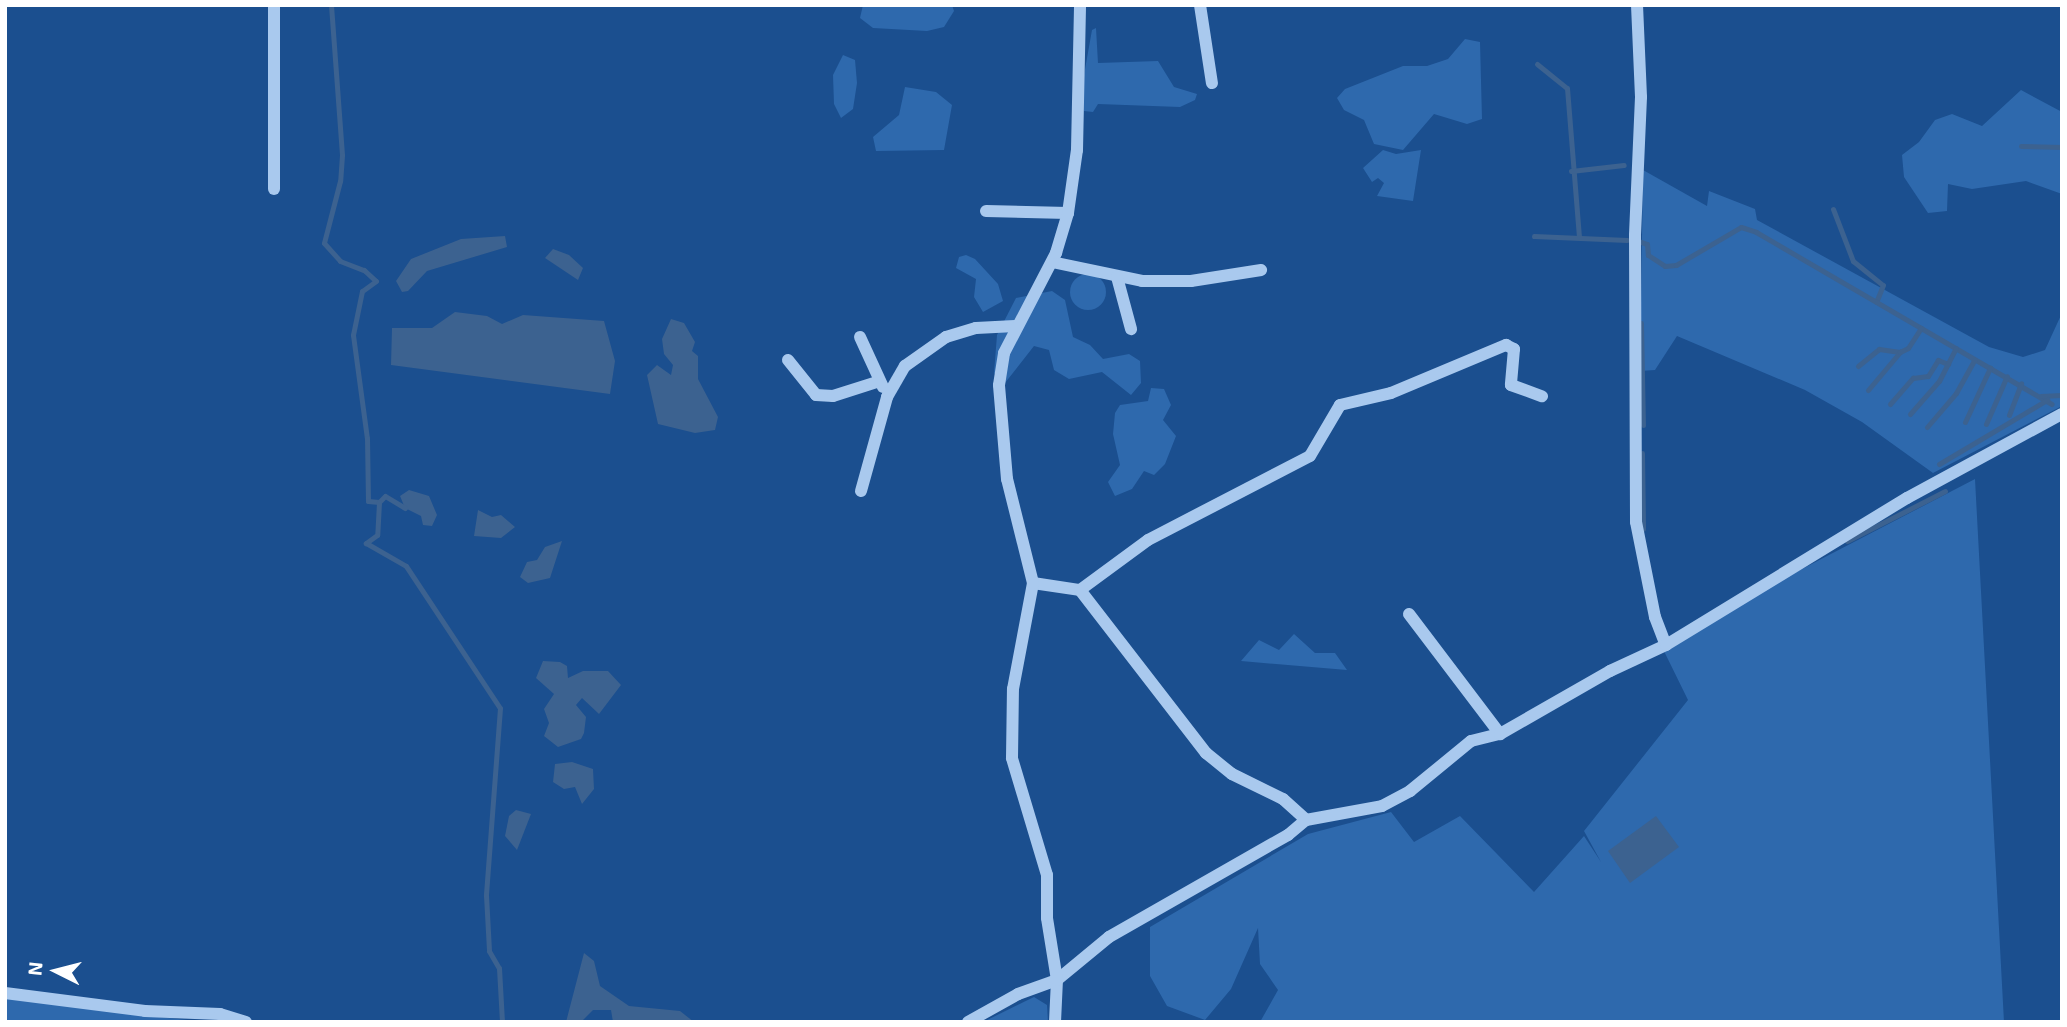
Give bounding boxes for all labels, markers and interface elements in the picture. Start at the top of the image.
north arrow [21,936,91,1006]
text: N [22,961,47,977]

